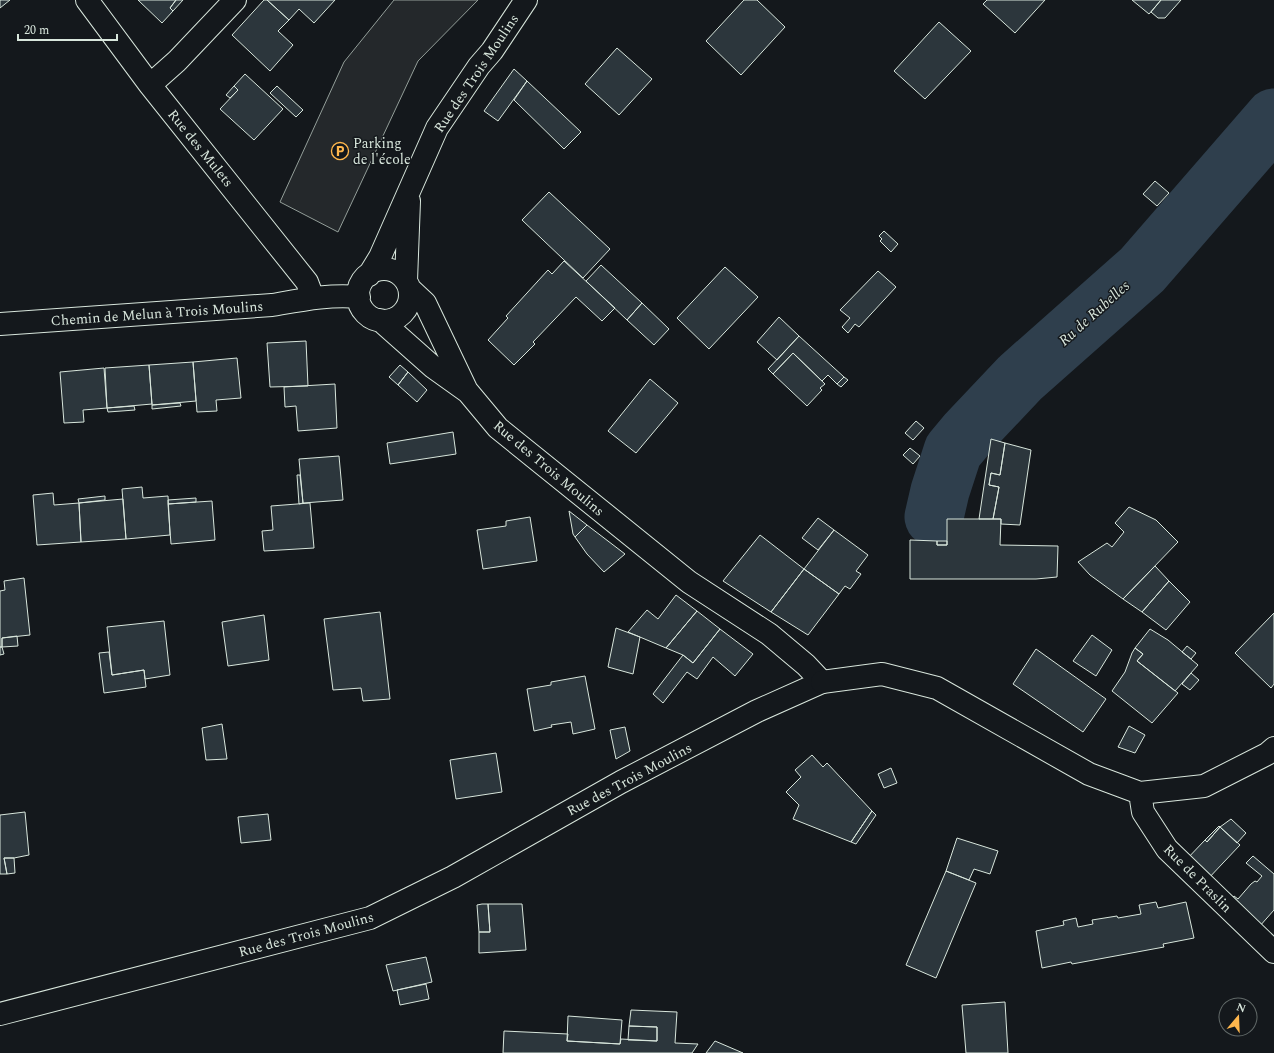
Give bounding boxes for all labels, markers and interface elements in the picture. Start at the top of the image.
street label: Rue des Trois Moulins [429,10,524,137]
scale bar [18,16,117,42]
text: 20 m [24,21,49,40]
street label: Rue des Mulets [163,105,239,192]
place label: Parking de l'école [353,133,411,170]
parking icon: Parking de l'école [330,141,350,161]
water label: Ru de Rubelles [1054,275,1136,352]
street label: Chemin de Melun à Trois Moulins [50,296,264,331]
street label: Rue des Trois Moulins [489,416,609,521]
street label: Rue des Trois Moulins [563,738,696,821]
street label: Rue de Praslin [1159,839,1237,917]
street label: Rue des Trois Moulins [236,906,376,963]
north arrow [1218,997,1258,1037]
text: N [1234,999,1248,1018]

